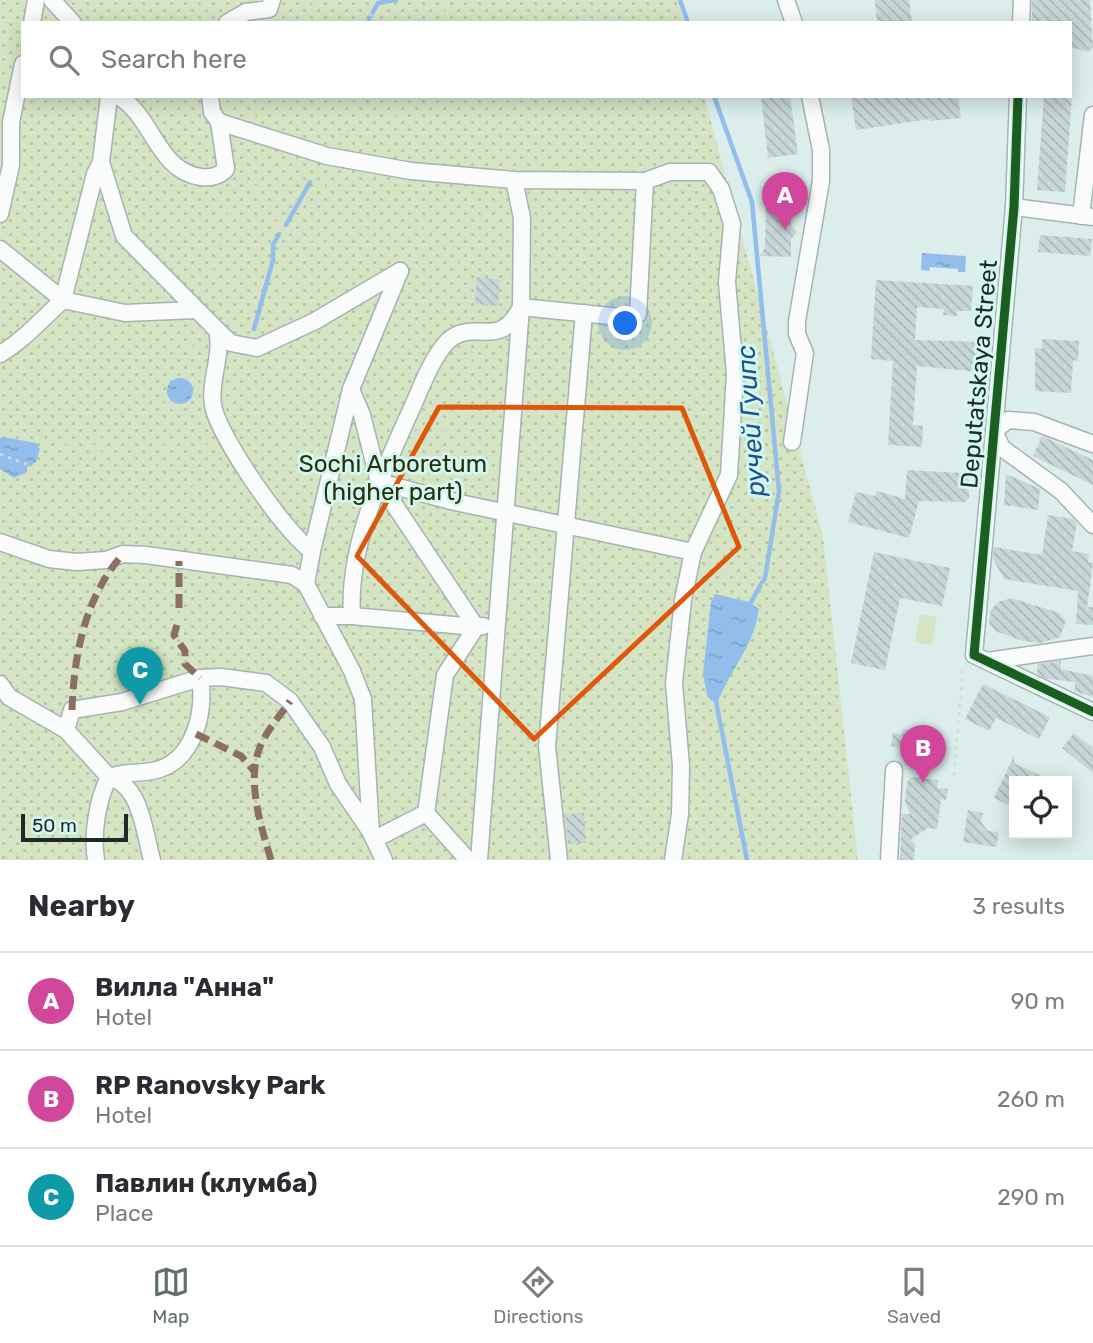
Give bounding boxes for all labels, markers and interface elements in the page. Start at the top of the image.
search box [21,21,1072,98]
icon: search [45,41,83,79]
text: Search here [101,44,247,75]
pin: A [762,172,808,230]
street label: Deputatskaya Street [955,259,1003,489]
your location [608,306,642,340]
water label: ручей Гуипс [730,344,772,498]
park label: Sochi Arboretum (higher part) [299,450,487,506]
pin: C [117,647,163,705]
pin: B [900,725,946,783]
map controls [1009,776,1072,839]
button: locate [1009,776,1072,839]
scale bar [21,811,128,843]
text: 50 m [32,814,77,837]
text: Nearby [28,888,135,924]
text: 3 results [972,892,1065,920]
text: Вилла "Анна" [95,972,274,1003]
text: A [43,987,59,1015]
text: 90 m [1011,987,1065,1015]
text: Hotel [95,1003,152,1031]
text: RP Ranovsky Park [95,1070,326,1101]
text: B [43,1085,59,1113]
text: 260 m [997,1085,1065,1113]
text: Hotel [95,1101,152,1129]
text: Павлин (клумба) [95,1168,317,1199]
text: C [43,1183,59,1211]
text: 290 m [997,1183,1065,1211]
text: Place [95,1199,154,1227]
tab: Map [152,1263,190,1328]
tab: Directions [493,1263,583,1328]
tab: Saved [887,1263,941,1328]

